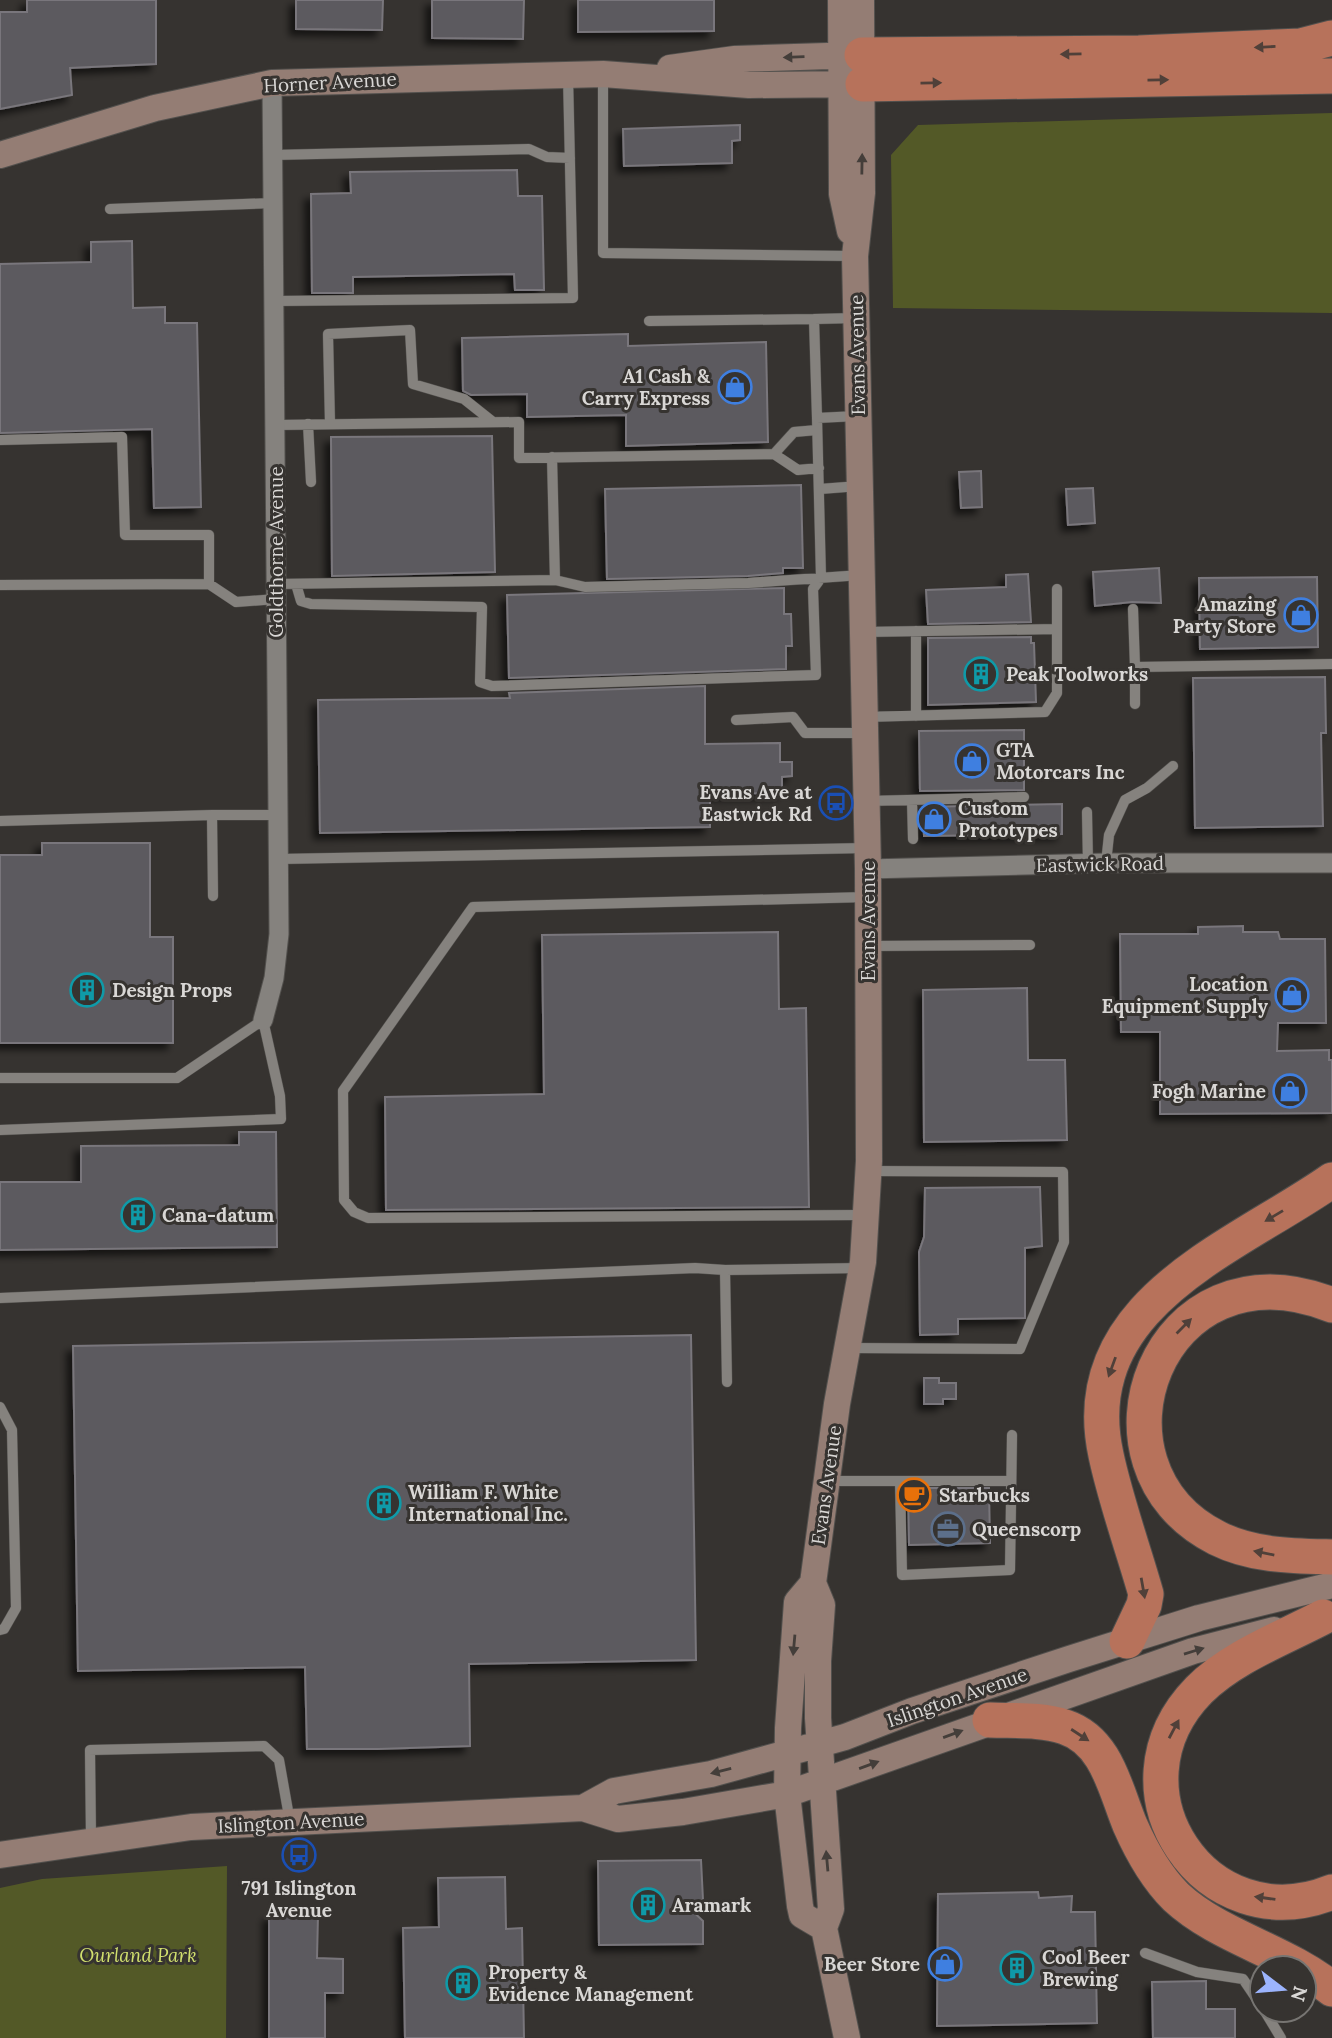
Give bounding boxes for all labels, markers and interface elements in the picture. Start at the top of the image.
one-way arrow [1254,42,1276,53]
one-way arrow [1060,48,1082,59]
one-way arrow [783,51,805,63]
street label: Horner Avenue [263,67,397,97]
one-way arrow [1148,74,1170,85]
one-way arrow [920,78,942,89]
one-way arrow [856,153,868,175]
street label: Evans Avenue [844,294,870,416]
place label: A1 Cash & Carry Express [582,364,710,410]
shop icon: A1 Cash & Carry Express [716,368,754,406]
street label: Goldthorne Avenue [264,466,288,638]
place label: Amazing Party Store [1173,592,1277,638]
shop icon: Amazing Party Store [1282,596,1320,634]
building icon: Peak Toolworks [962,655,1000,693]
place label: Peak Toolworks [1006,662,1148,686]
place label: GTA Motorcars Inc [996,738,1125,784]
shop icon: GTA Motorcars Inc [953,742,991,780]
place label: Evans Ave at Eastwick Rd [699,780,813,826]
bus stop icon: Evans Ave at Eastwick Rd [817,784,855,822]
place label: Custom Prototypes [958,796,1058,842]
shop icon: Custom Prototypes [915,800,953,838]
street label: Eastwick Road [1036,851,1164,877]
street label: Evans Avenue [856,861,880,981]
building icon: Design Props [68,971,106,1009]
place label: Location Equipment Supply [1101,972,1269,1018]
shop icon: Location Equipment Supply [1273,976,1311,1014]
place label: Design Props [112,978,232,1002]
shop icon: Fogh Marine [1271,1072,1309,1110]
place label: Fogh Marine [1152,1079,1266,1103]
building icon: Cana-datum [119,1196,157,1234]
place label: Cana-datum [162,1203,275,1227]
one-way arrow [1265,1210,1284,1223]
one-way arrow [1176,1318,1192,1334]
one-way arrow [1106,1357,1117,1378]
street label: Evans Avenue [806,1424,846,1546]
cafe icon: Starbucks [895,1476,933,1514]
place label: William F. White International Inc. [408,1480,568,1526]
place label: Starbucks [939,1483,1030,1507]
building icon: William F. White International Inc. [365,1484,403,1522]
office icon: Queenscorp [929,1510,967,1548]
place label: Queenscorp [972,1517,1081,1541]
one-way arrow [1253,1547,1275,1558]
one-way arrow [1138,1577,1149,1599]
one-way arrow [788,1634,799,1656]
one-way arrow [1184,1646,1205,1656]
street label: Islington Avenue [884,1662,1030,1732]
one-way arrow [1167,1719,1179,1739]
one-way arrow [942,1728,963,1739]
one-way arrow [1070,1729,1090,1742]
one-way arrow [858,1759,879,1770]
one-way arrow [710,1766,732,1777]
street label: Islington Avenue [217,1806,365,1838]
bus stop icon: 791 Islington Avenue [280,1836,318,1874]
one-way arrow [821,1850,832,1872]
place label: 791 Islington Avenue [242,1876,356,1922]
building icon: Aramark [629,1886,667,1924]
place label: Aramark [672,1893,751,1917]
one-way arrow [1254,1893,1276,1904]
park label: Ourland Park [79,1943,197,1967]
shop icon: Beer Store [926,1945,964,1983]
place label: Cool Beer Brewing [1042,1945,1130,1991]
building icon: Cool Beer Brewing [998,1949,1036,1987]
place label: Beer Store [824,1952,920,1976]
north arrow [1248,1954,1318,2024]
place label: Property & Evidence Management [488,1960,694,2006]
building icon: Property & Evidence Management [444,1964,482,2002]
text: N [1286,1983,1313,2004]

